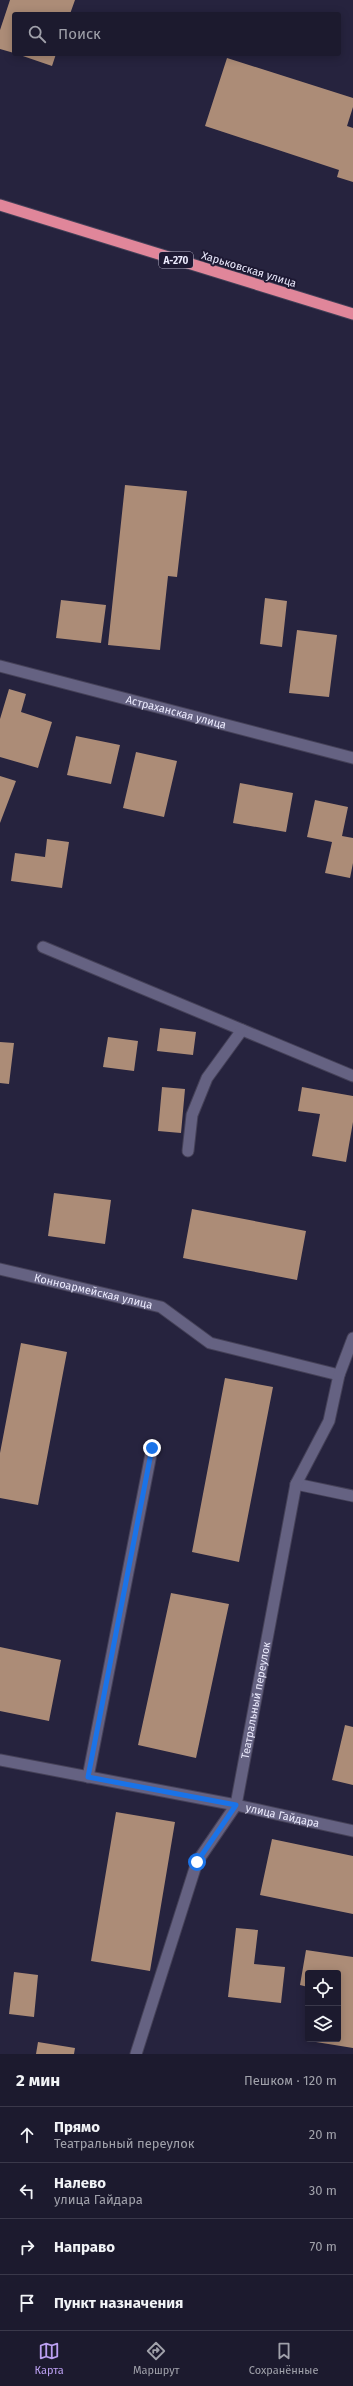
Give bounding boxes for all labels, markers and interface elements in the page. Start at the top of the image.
search box [12,12,341,56]
icon: search [26,23,48,45]
text: Поиск [58,25,101,43]
street label: Харьковская улица [200,249,298,290]
road number: А-270 [159,252,193,268]
street label: Астраханская улица [124,693,228,732]
street label: Конноармейская улица [33,1271,154,1312]
route end [143,1439,161,1457]
street label: Театральный переулок [239,1640,273,1760]
street label: улица Гайдара [244,1801,321,1830]
route start [188,1853,206,1871]
map controls [305,1970,341,2042]
button: locate [305,1970,341,2006]
button: layers [305,2006,341,2042]
text: 2 мин [16,2070,60,2091]
text: Пешком · 120 m [244,2073,337,2088]
text: Прямо [54,2118,100,2136]
icon: ahead [16,2124,38,2146]
text: 20 m [309,2127,337,2142]
text: Театральный переулок [54,2136,195,2151]
text: Налево [54,2174,106,2192]
icon: left [16,2180,38,2202]
text: 30 m [309,2183,337,2198]
text: улица Гайдара [54,2192,143,2207]
icon: right [16,2236,38,2258]
text: Направо [54,2238,115,2256]
text: 70 m [310,2239,337,2254]
icon: arrive [16,2292,38,2314]
text: Пункт назначения [54,2294,183,2312]
tab: Карта [35,2340,64,2377]
tab: Маршрут [133,2340,180,2377]
tab: Сохранённые [249,2340,318,2377]

